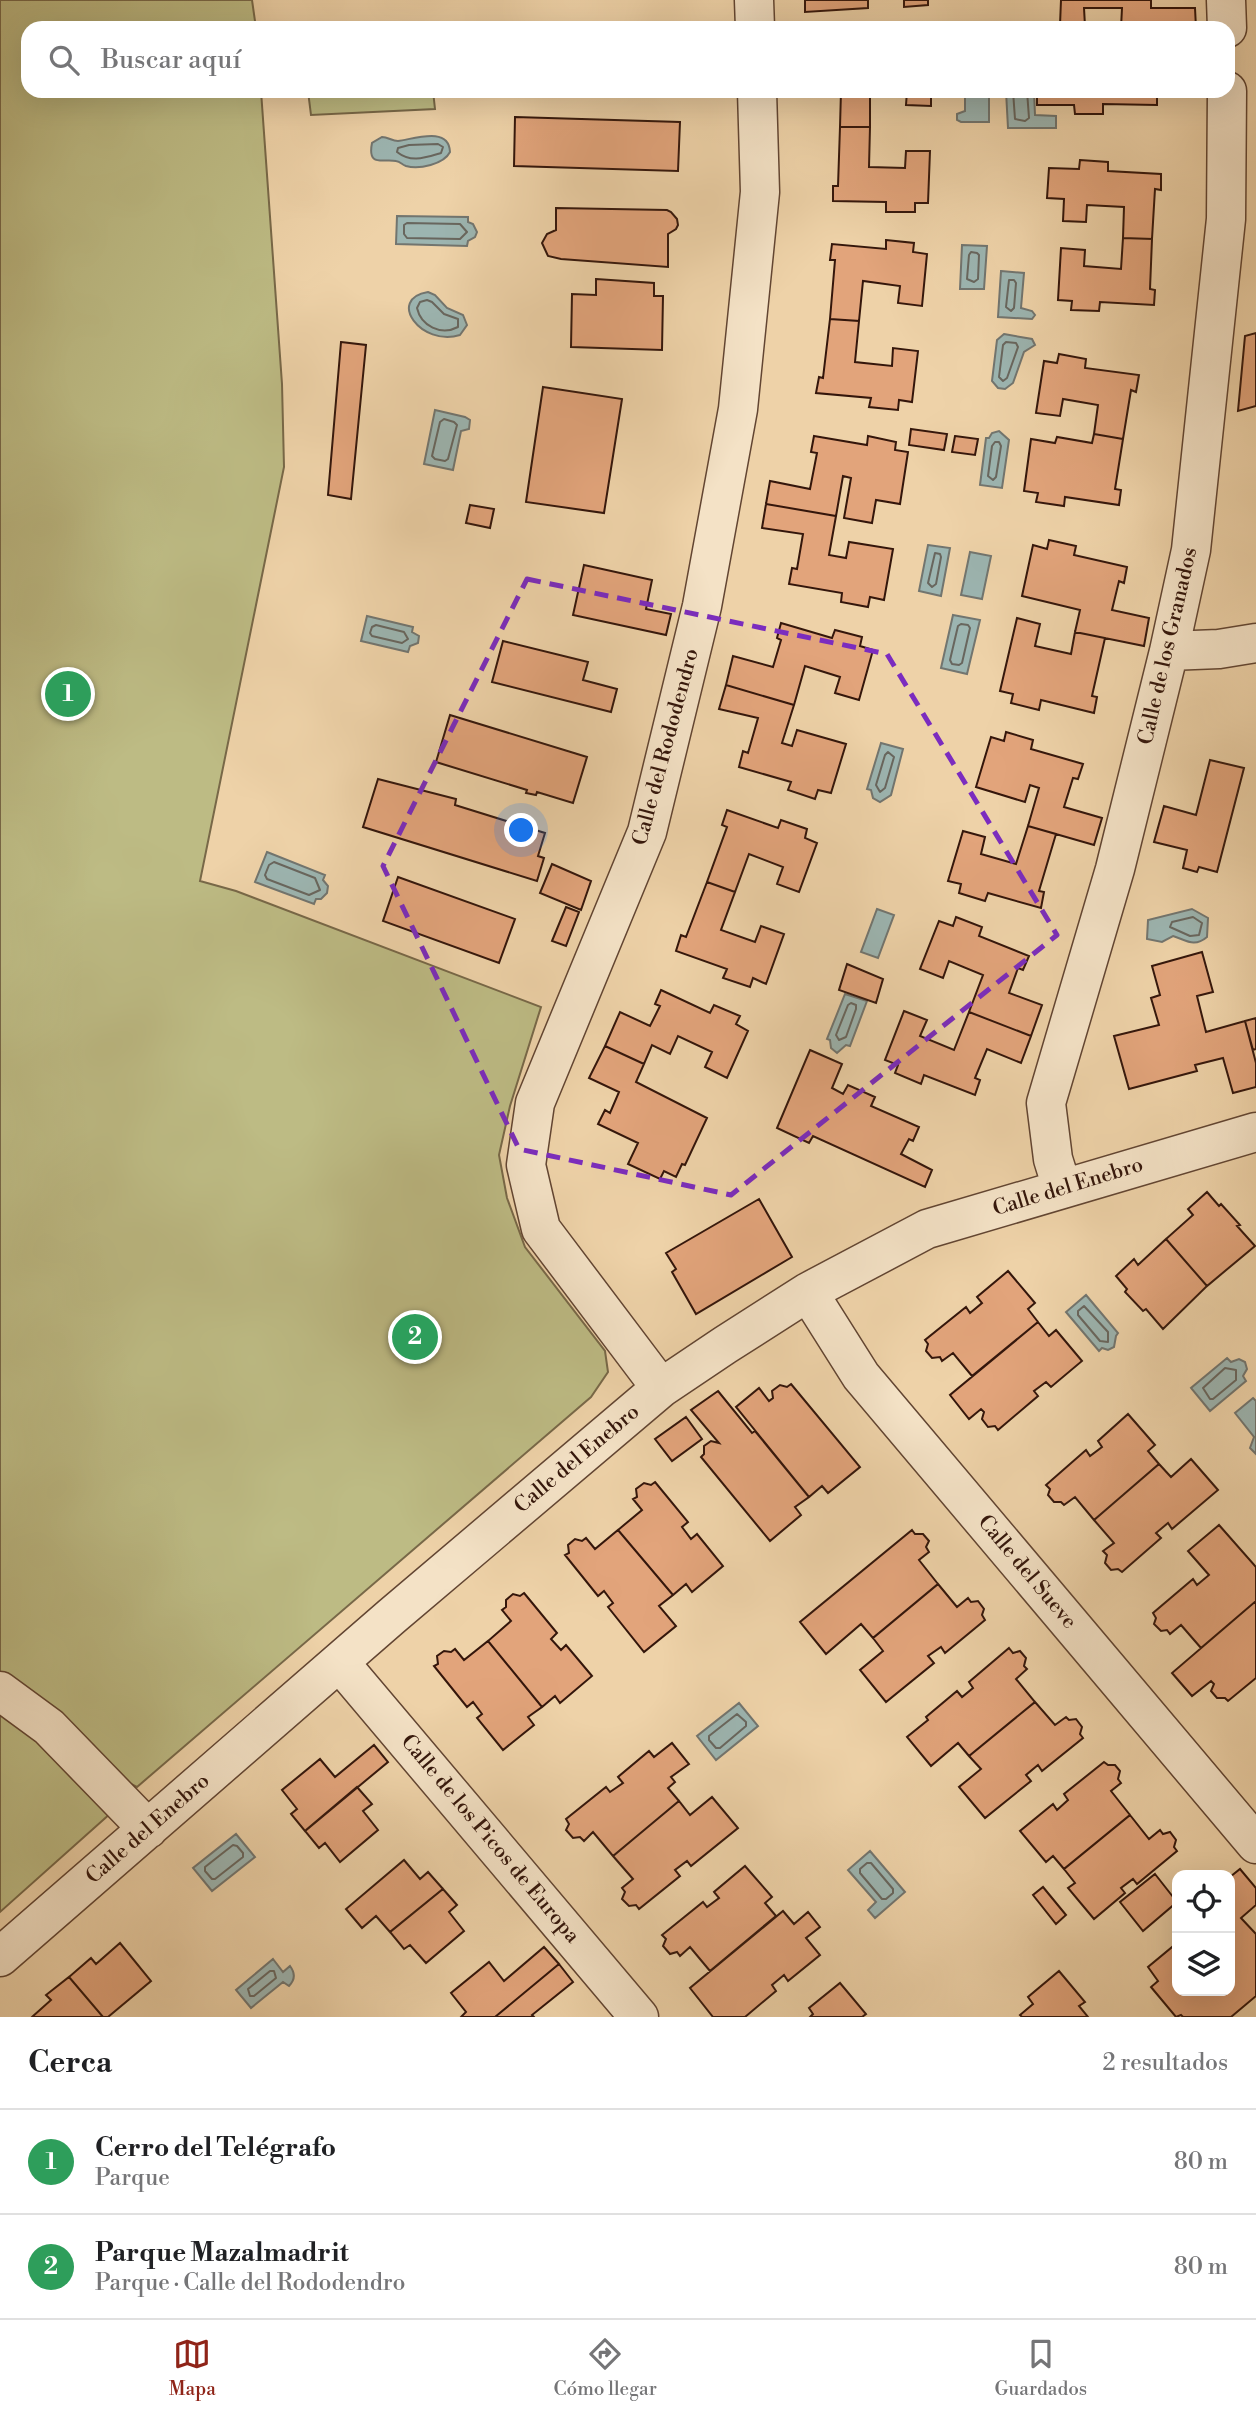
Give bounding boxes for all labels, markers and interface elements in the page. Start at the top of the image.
search box [21,21,1235,98]
icon: search [45,41,83,79]
text: Buscar aquí [101,44,241,76]
street label: Calle de los Granados [1133,545,1203,747]
street label: Calle del Rododendro [627,646,705,848]
pin: 1 [45,668,91,720]
your location [504,813,538,847]
street label: Calle del Enebro [990,1152,1146,1222]
pin: 2 [392,1311,438,1363]
street label: Calle del Enebro [509,1399,645,1519]
street label: Calle del Sueve [972,1510,1082,1634]
street label: Calle de los Picos de Europa [395,1729,585,1949]
street label: Calle del Enebro [81,1768,215,1890]
map controls [1172,1870,1235,1996]
button: locate [1172,1870,1235,1933]
button: layers [1172,1933,1235,1996]
text: Cerca [28,2044,112,2082]
text: 2 resultados [1103,2049,1228,2077]
text: Cerro del Telégrafo [95,2132,336,2164]
text: 1 [45,2148,57,2176]
text: 80 m [1174,2148,1228,2176]
text: Parque [95,2164,170,2192]
text: Parque Mazalmadrit [95,2237,349,2269]
text: 2 [44,2253,58,2281]
text: 80 m [1174,2253,1228,2281]
text: Parque · Calle del Rododendro [95,2269,405,2297]
tab: Mapa [169,2335,216,2401]
tab: Cómo llegar [553,2335,657,2401]
tab: Guardados [994,2335,1087,2401]

